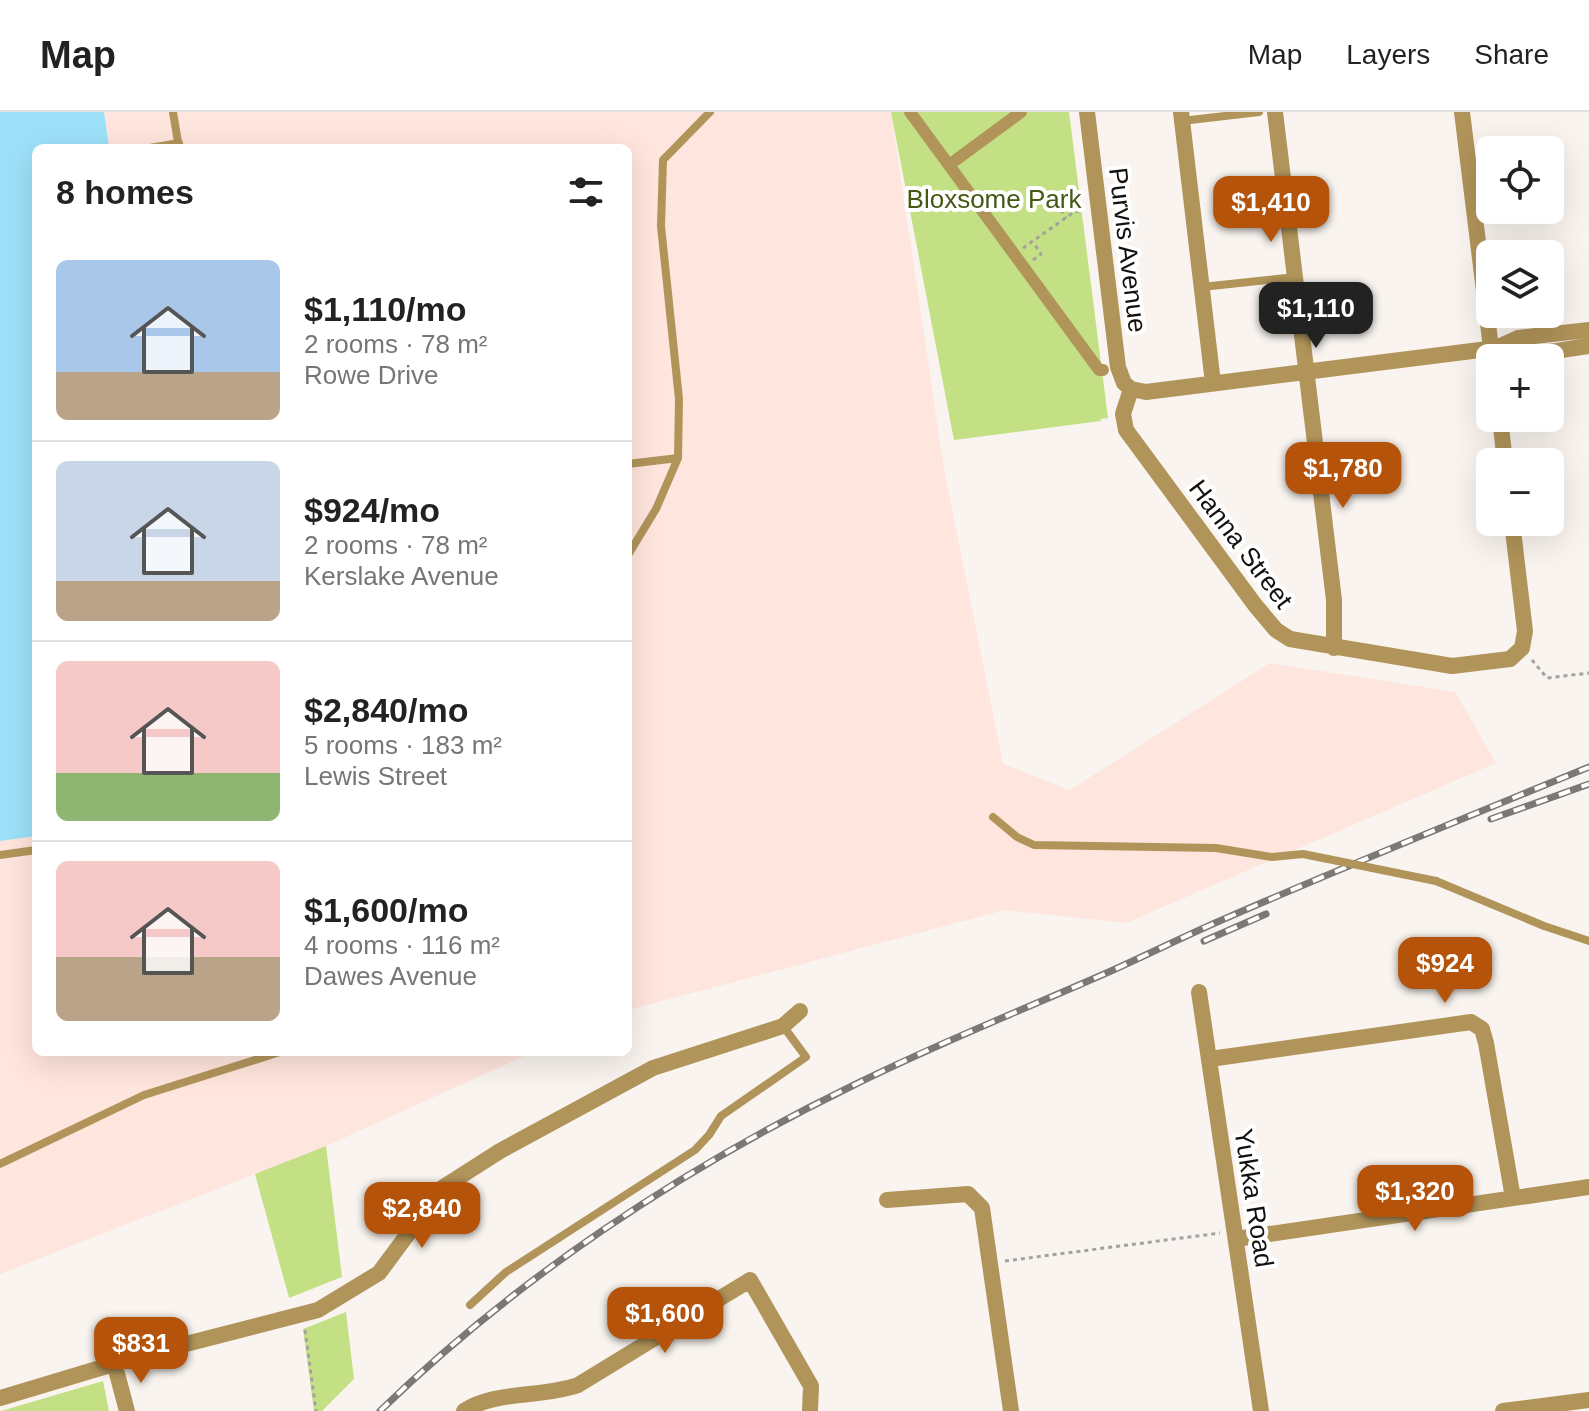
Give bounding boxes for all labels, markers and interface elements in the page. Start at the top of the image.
text: Map [40,34,116,76]
text: Map [1248,39,1302,70]
text: Layers [1346,39,1430,70]
text: Share [1474,39,1549,70]
map controls [1476,136,1564,536]
button: locate [1476,136,1564,224]
street label: Purvis Avenue [1103,166,1153,334]
icon: filters [564,170,608,214]
text: 8 homes [56,173,194,211]
pin: $1,410 [1206,176,1336,244]
park label: Bloxsome Park [907,184,1082,214]
text: $1,410 [1231,187,1311,217]
button: layers [1476,240,1564,328]
pin: $1,110 [1251,282,1381,350]
text: $1,110/mo [304,290,467,328]
icon: home [120,292,216,388]
text: $1,110 [1277,293,1355,323]
text: 2 rooms · 78 m² [304,329,488,359]
button: + [1476,344,1564,432]
text: Rowe Drive [304,360,438,390]
pin: $1,780 [1278,442,1408,510]
button: − [1476,448,1564,536]
text: $1,780 [1303,453,1383,483]
street label: Hanna Street [1183,474,1300,615]
text: $924/mo [304,491,440,529]
icon: home [120,493,216,589]
text: 2 rooms · 78 m² [304,530,488,560]
text: Kerslake Avenue [304,561,499,591]
text: $2,840/mo [304,691,468,729]
icon: home [120,693,216,789]
text: 5 rooms · 183 m² [304,730,502,760]
text: Lewis Street [304,761,447,791]
text: $1,600/mo [304,891,468,929]
icon: home [120,893,216,989]
text: 4 rooms · 116 m² [304,930,500,960]
pin: $924 [1398,937,1492,1005]
text: $924 [1416,948,1474,978]
text: Dawes Avenue [304,961,477,991]
street label: Yukka Road [1228,1126,1280,1270]
pin: $1,320 [1350,1165,1480,1233]
text: $1,320 [1375,1176,1455,1206]
pin: $2,840 [357,1182,487,1250]
text: $2,840 [382,1193,462,1223]
pin: $1,600 [600,1287,730,1355]
text: $1,600 [625,1298,705,1328]
pin: $831 [94,1317,188,1385]
text: $831 [112,1328,170,1358]

